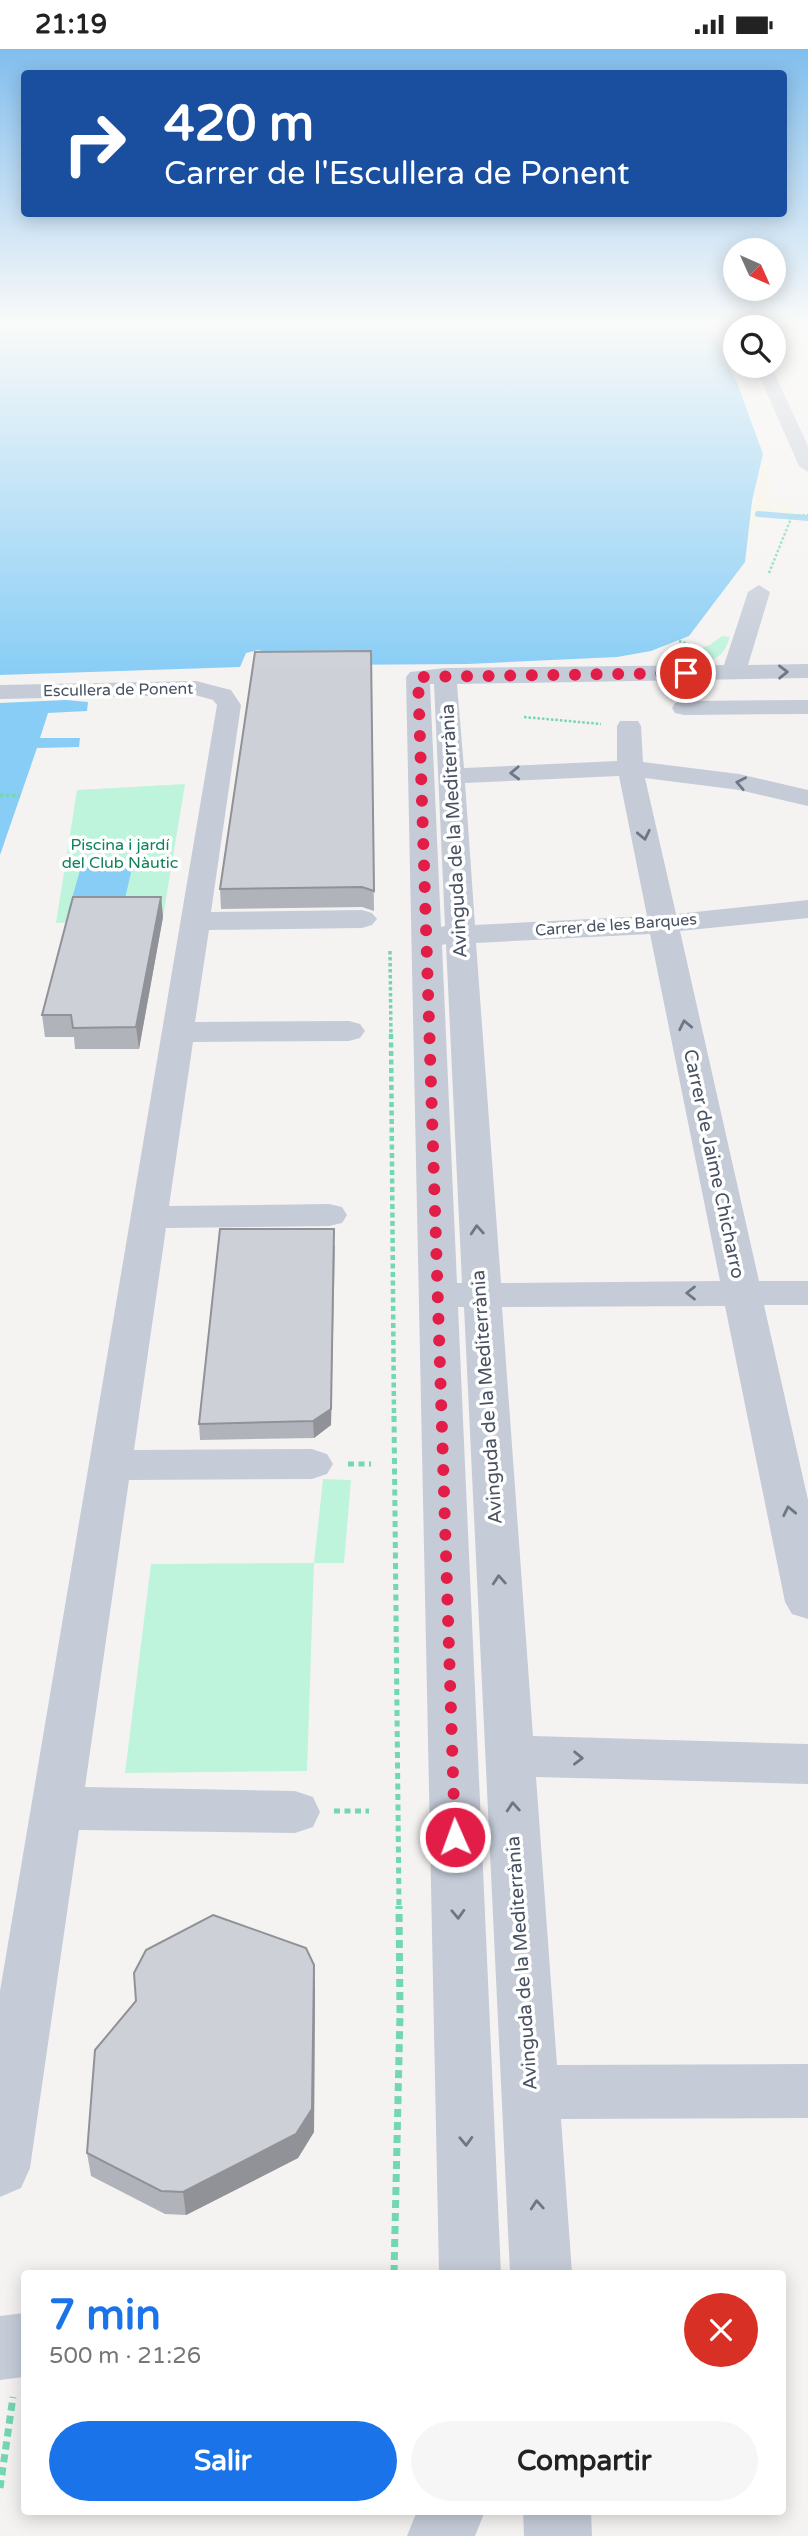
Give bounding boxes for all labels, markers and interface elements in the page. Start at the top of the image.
text: 21:19 [35,9,107,40]
text: 420 m [164,95,314,154]
icon: right [49,98,140,189]
text: Carrer de l'Escullera de Ponent [164,155,629,193]
north arrow [723,238,786,301]
map controls [723,238,786,378]
button: search [723,315,786,378]
pin [656,643,716,703]
icon: arrive [667,654,705,692]
one-way arrow [778,664,789,679]
street label: Escullera de Ponent [43,679,193,701]
street label: Avinguda de la Mediterrània [436,703,472,959]
one-way arrow [509,766,520,781]
one-way arrow [735,776,747,791]
one-way arrow [636,829,651,841]
park label: Piscina i jardí del Club Nàutic [62,835,178,873]
street label: Carrer de les Barques [534,909,698,941]
one-way arrow [678,1019,693,1031]
street label: Carrer de Jaime Chicharro [679,1047,749,1281]
one-way arrow [470,1225,485,1236]
street label: Avinguda de la Mediterrània [467,1269,507,1525]
one-way arrow [685,1285,696,1301]
one-way arrow [782,1505,797,1517]
one-way arrow [491,1574,506,1585]
one-way arrow [573,1750,584,1766]
position arrow [418,1800,492,1874]
one-way arrow [505,1801,520,1812]
street label: Avinguda de la Mediterrània [502,1835,542,2091]
one-way arrow [450,1908,465,1919]
one-way arrow [458,2136,473,2147]
one-way arrow [530,2199,545,2210]
text: 7 min [49,2290,161,2341]
button: close [684,2293,758,2367]
text: 500 m · 21:26 [49,2342,201,2370]
button: Salir [49,2421,397,2501]
button: Compartir [411,2421,758,2501]

